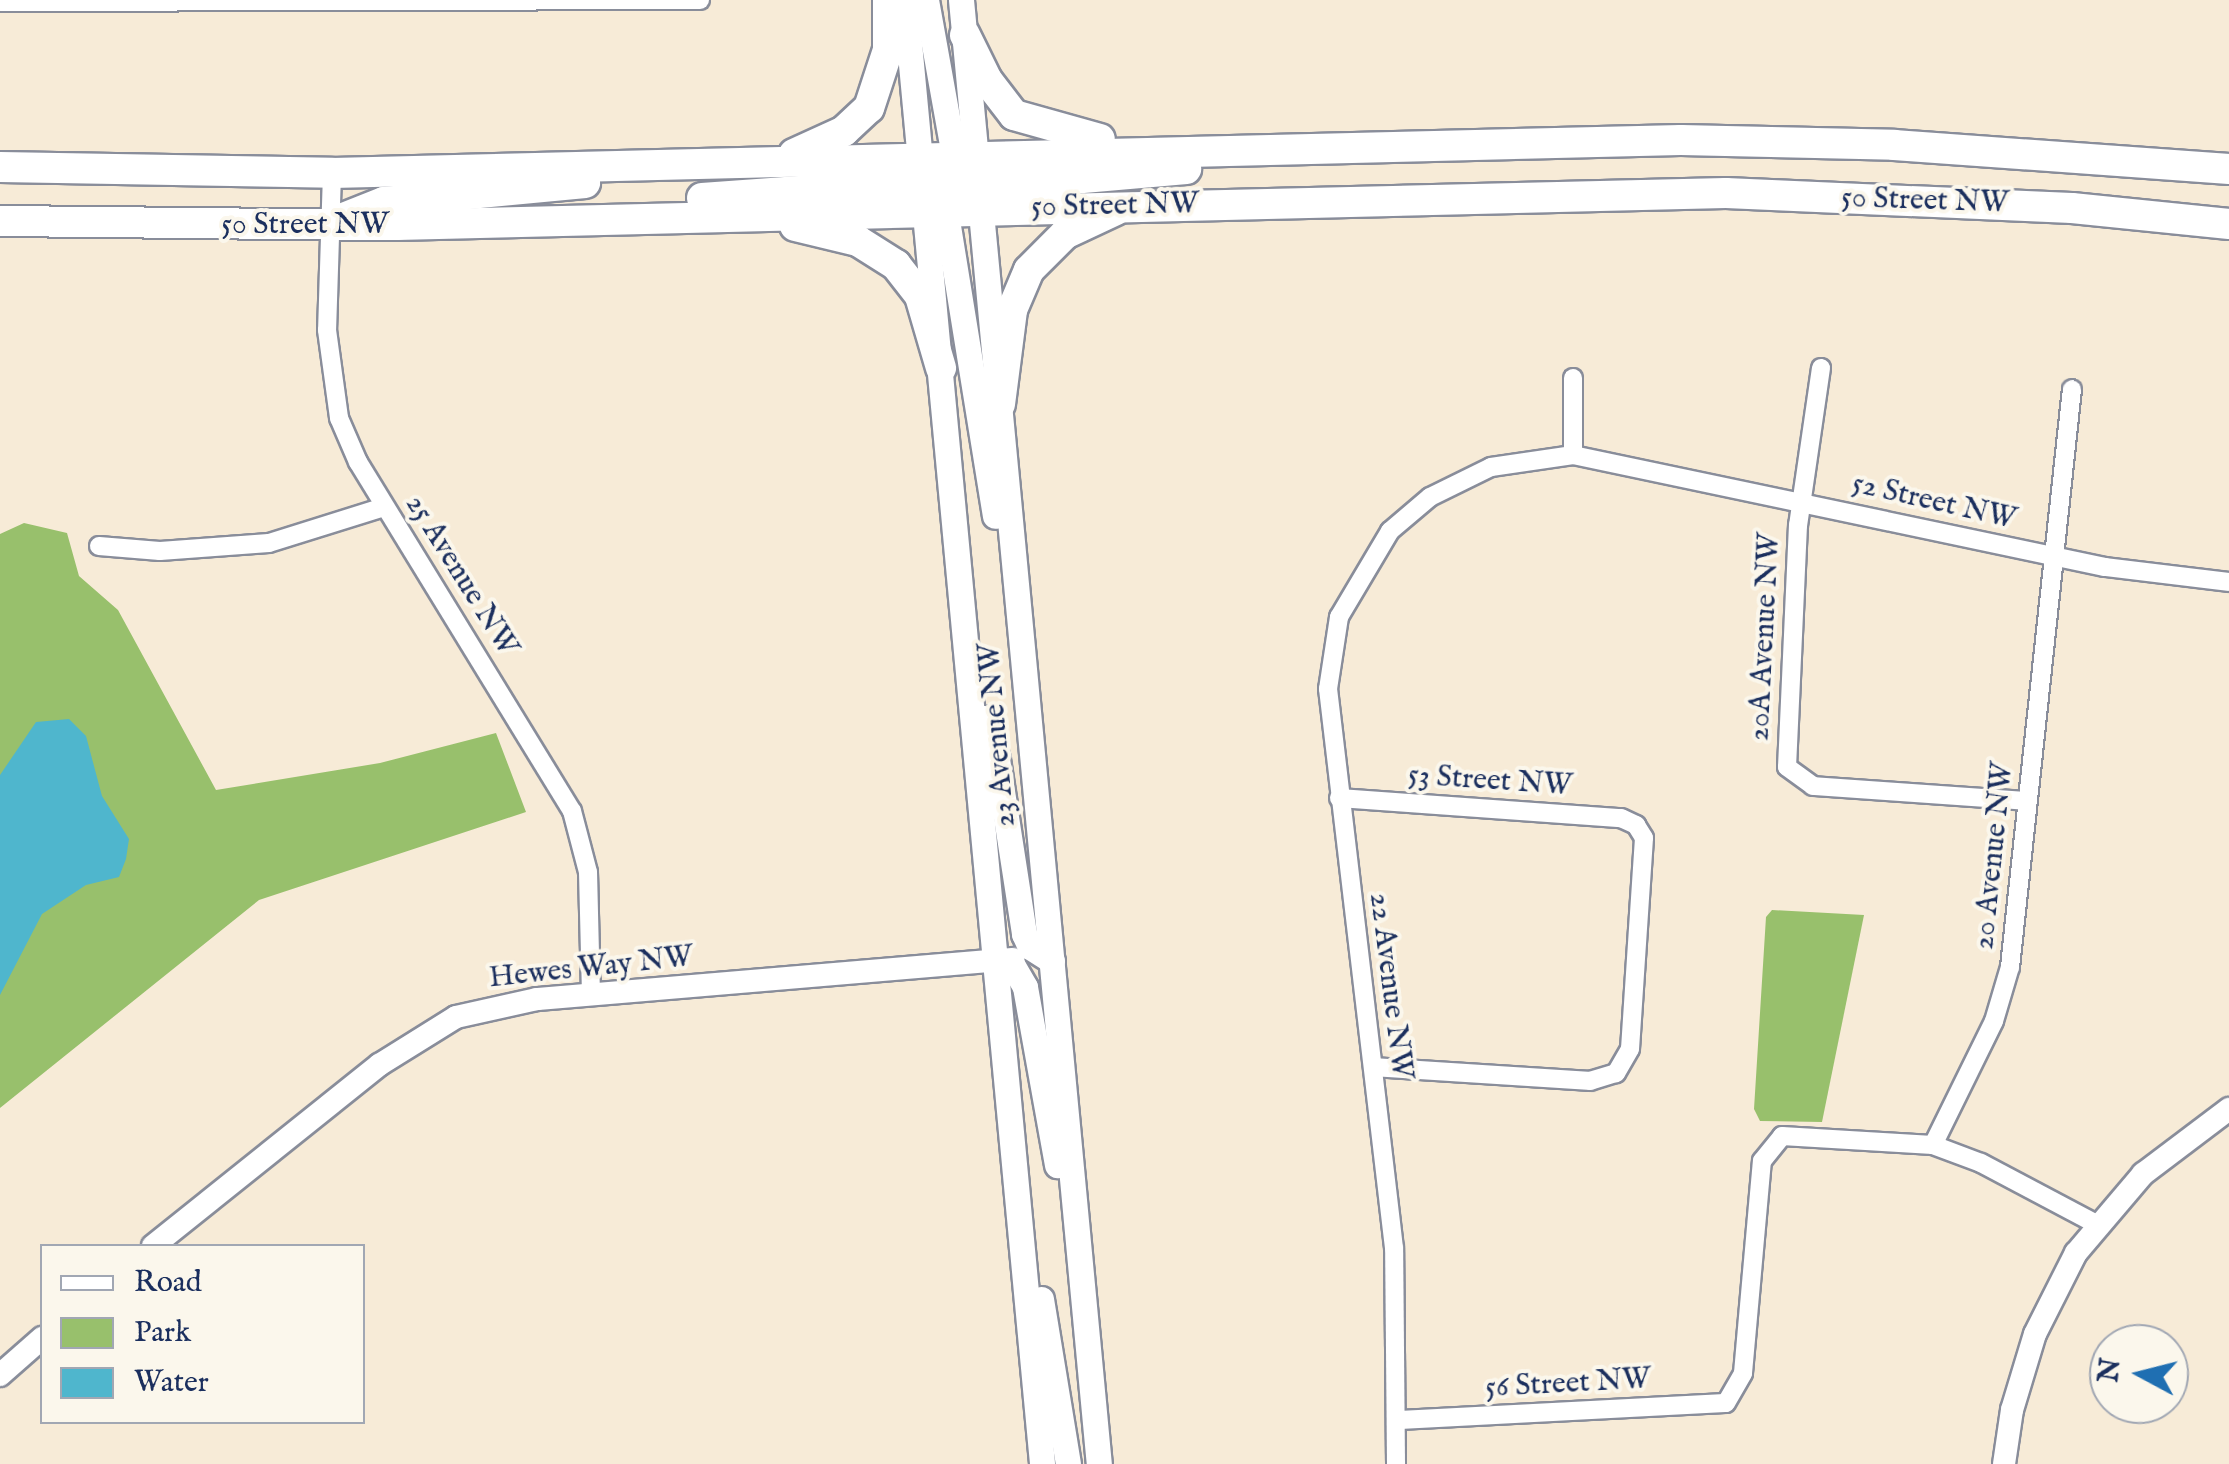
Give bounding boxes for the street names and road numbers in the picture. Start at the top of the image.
street label: 50 Street NW [1841,180,2009,222]
street label: 50 Street NW [1031,187,1199,225]
street label: 50 Street NW [221,207,389,243]
street label: 52 Street NW [1849,466,2019,538]
street label: 25 Avenue NW [397,488,525,664]
street label: 20A Avenue NW [1742,532,1788,742]
street label: 23 Avenue NW [972,641,1024,829]
street label: 53 Street NW [1407,757,1573,805]
street label: 20 Avenue NW [1966,761,2022,951]
street label: 22 Avenue NW [1361,891,1419,1081]
street label: Hewes Way NW [487,939,695,997]
street label: 56 Street NW [1484,1362,1652,1406]

